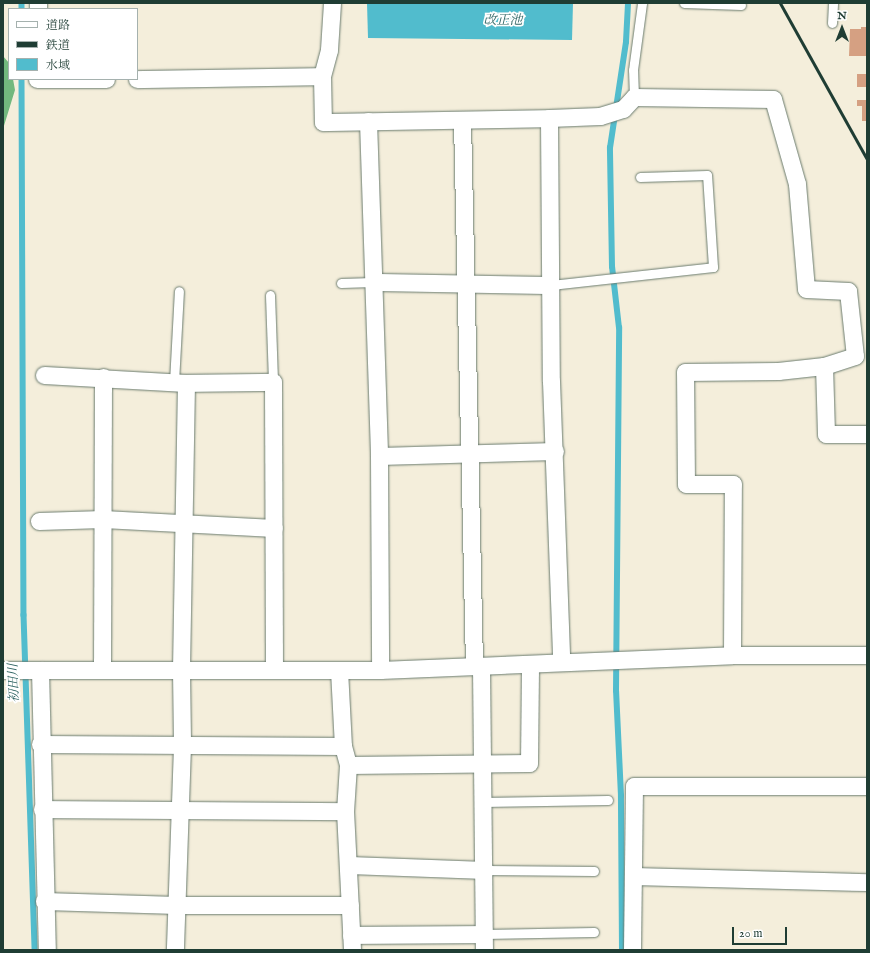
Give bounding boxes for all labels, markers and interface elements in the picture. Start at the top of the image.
legend [8,8,138,80]
north arrow [822,8,862,48]
text: N [837,9,847,23]
water label: 改正池 [484,13,522,29]
text: 道路 [46,18,70,33]
text: 鉄道 [46,38,70,53]
text: 水域 [46,58,70,73]
water label: 初田川 [7,663,23,703]
scale bar [734,919,789,945]
text: 20 m [739,926,762,941]

